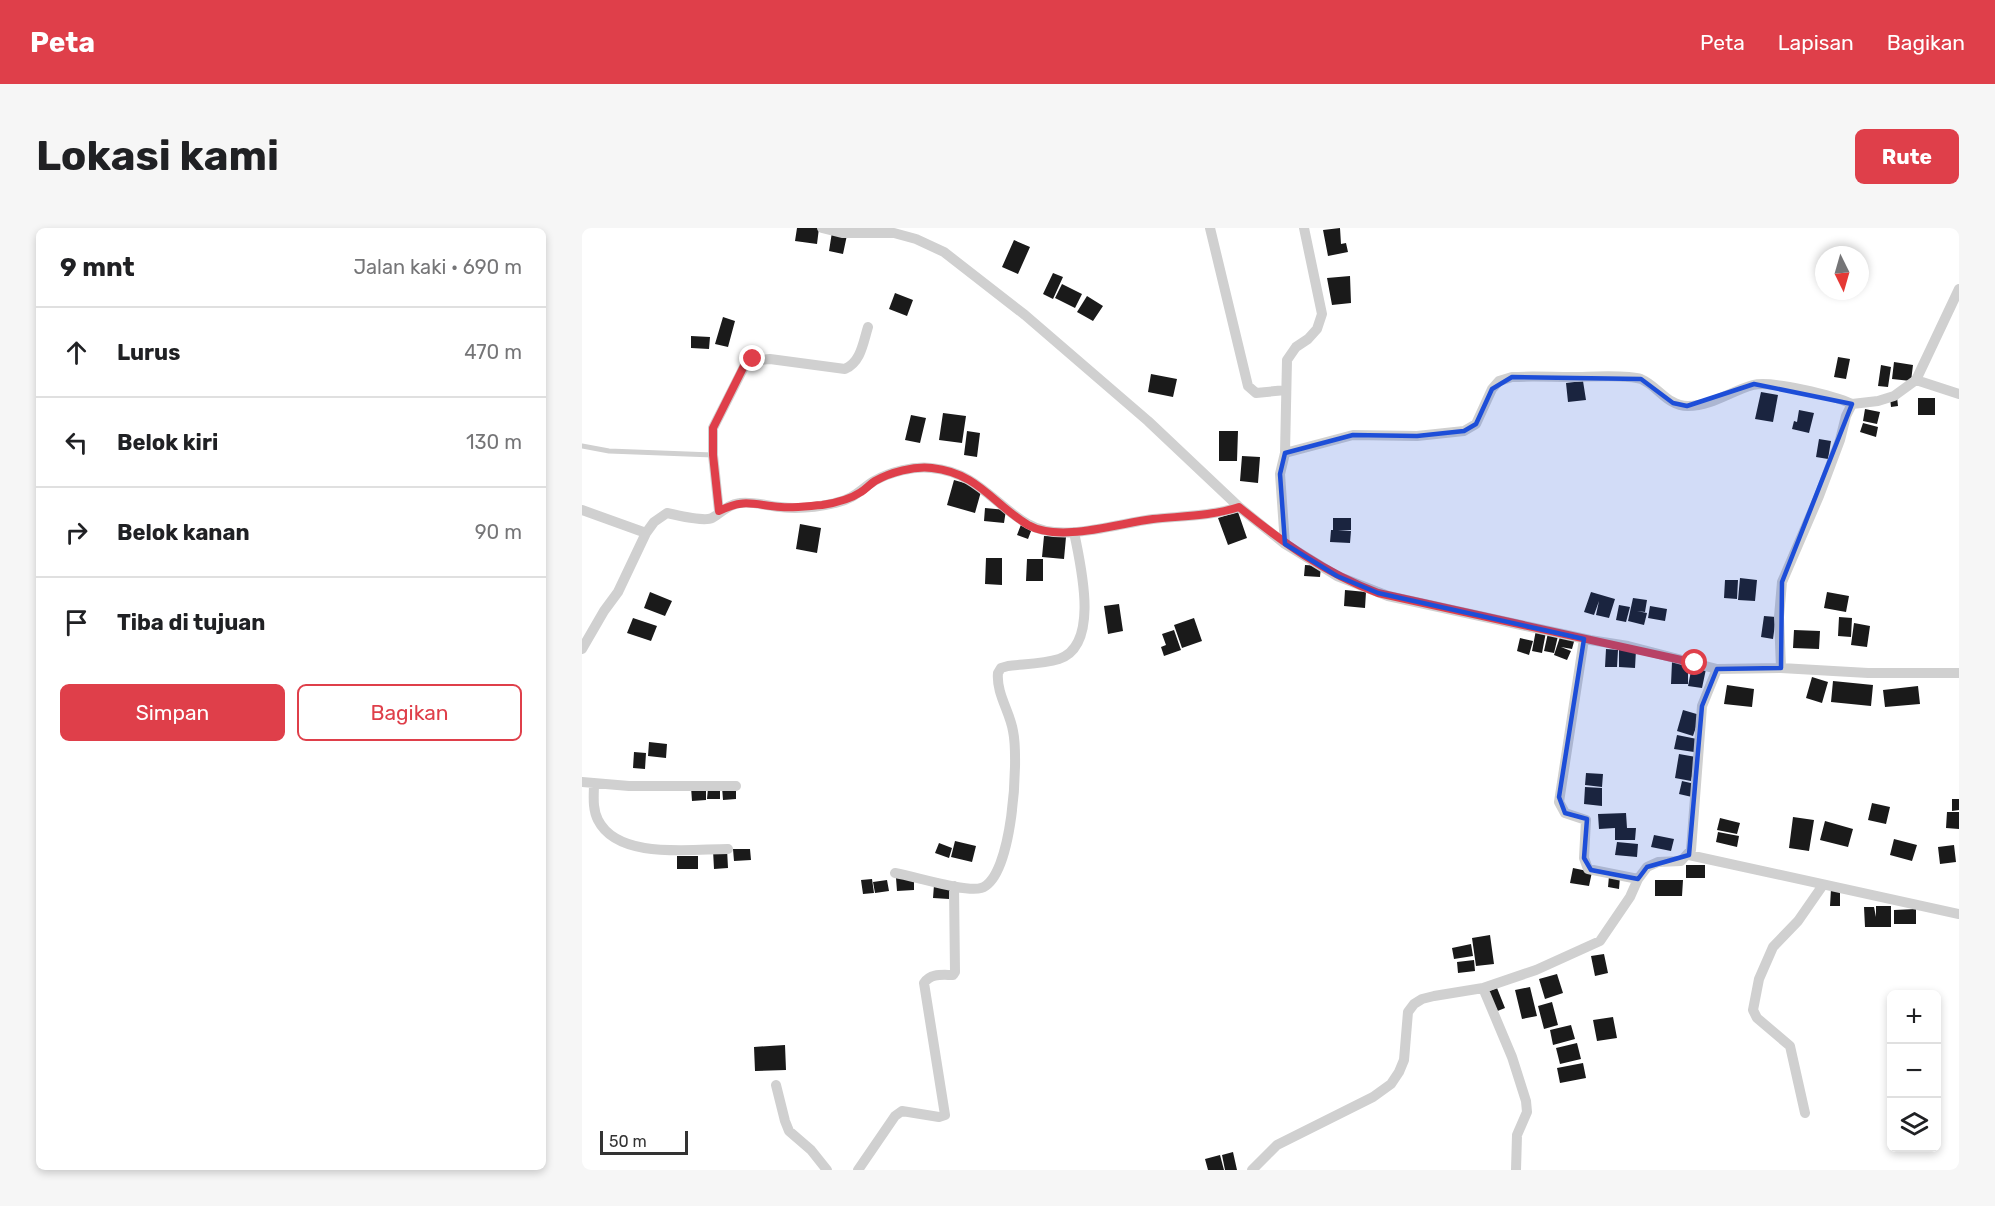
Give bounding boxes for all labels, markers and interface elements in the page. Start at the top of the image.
text: Peta [30,26,95,59]
text: Peta [1700,30,1745,55]
text: Lapisan [1778,30,1854,55]
text: Bagikan [1887,30,1965,55]
button: Rute [1855,129,1959,184]
text: Lokasi kami [36,131,279,181]
north arrow [1815,246,1869,300]
text: 9 mnt [60,252,135,283]
text: Jalan kaki · 690 m [353,255,522,279]
icon: ahead [60,336,93,369]
text: Lurus [117,339,180,366]
text: 470 m [464,340,522,364]
route end [739,345,765,371]
icon: left [60,426,93,459]
text: Belok kiri [117,429,218,456]
text: 130 m [466,430,522,454]
icon: right [60,516,93,549]
text: Belok kanan [117,519,250,546]
text: 90 m [475,520,522,544]
icon: arrive [60,606,93,639]
text: Tiba di tujuan [117,609,265,636]
route start [1681,649,1707,675]
button: Simpan [60,684,285,741]
button: Bagikan [297,684,522,741]
map controls [1887,990,1941,1152]
button: + [1887,990,1941,1044]
button: − [1887,1044,1941,1098]
button: layers [1887,1098,1941,1152]
scale bar [600,1128,688,1156]
text: 50 m [609,1132,647,1151]

